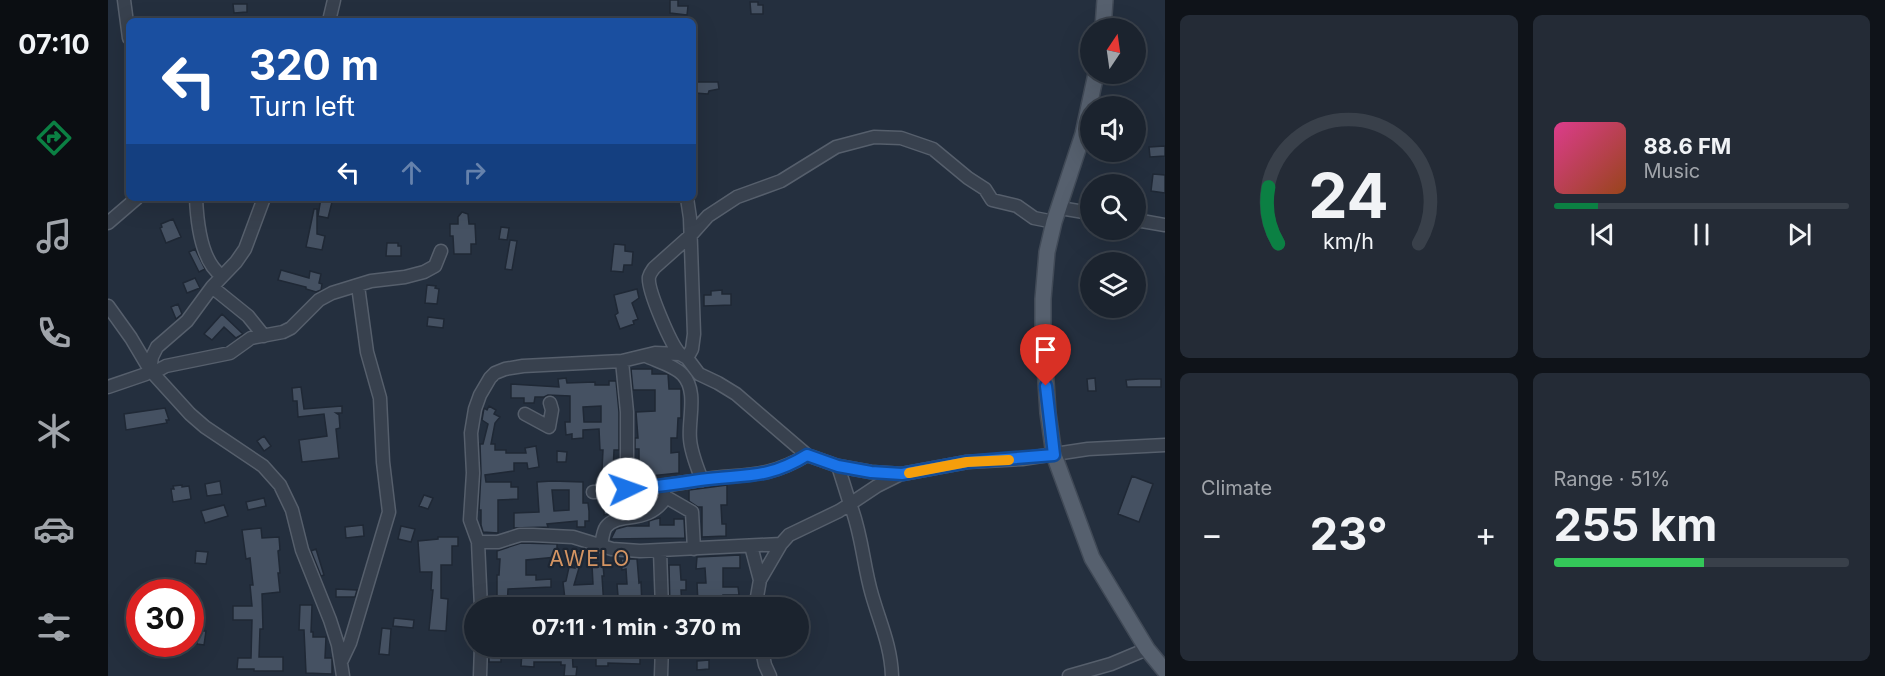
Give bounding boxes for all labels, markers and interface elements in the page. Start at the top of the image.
north arrow [1080,18,1146,84]
map controls [1080,18,1146,318]
text: 07:10 [18,28,90,61]
text: 320 m [249,39,379,90]
icon: left [150,42,228,120]
text: Turn left [249,90,355,123]
button: sound [1080,96,1146,162]
icon: directions [33,117,75,159]
text: 88.6 FM [1644,133,1731,159]
icon: left [332,156,365,189]
icon: ahead [395,156,428,189]
icon: right [458,156,491,189]
text: 24 [1308,158,1389,233]
text: Music [1644,159,1700,183]
button: search [1080,174,1146,240]
icon: music [33,215,75,257]
icon: previous [1586,218,1619,251]
icon: pause [1685,218,1718,251]
icon: next [1783,218,1816,251]
text: km/h [1323,228,1374,254]
button: layers [1080,252,1146,318]
icon: phone [33,312,75,354]
pin [1020,324,1071,386]
icon: arrive [1029,333,1062,366]
icon: climate [33,410,75,452]
position arrow [595,457,659,521]
text: Range · 51% [1554,467,1670,491]
text: Climate [1201,476,1272,500]
text: 255 km [1554,497,1717,552]
text: 23° [1310,506,1388,561]
icon: car [33,508,75,550]
text: − [1201,514,1223,554]
text: + [1475,514,1496,554]
district label: AWELO [549,546,631,571]
speed limit sign: 30 [126,579,204,657]
icon: filters [33,606,75,648]
text: 07:11 · 1 min · 370 m [532,614,741,640]

